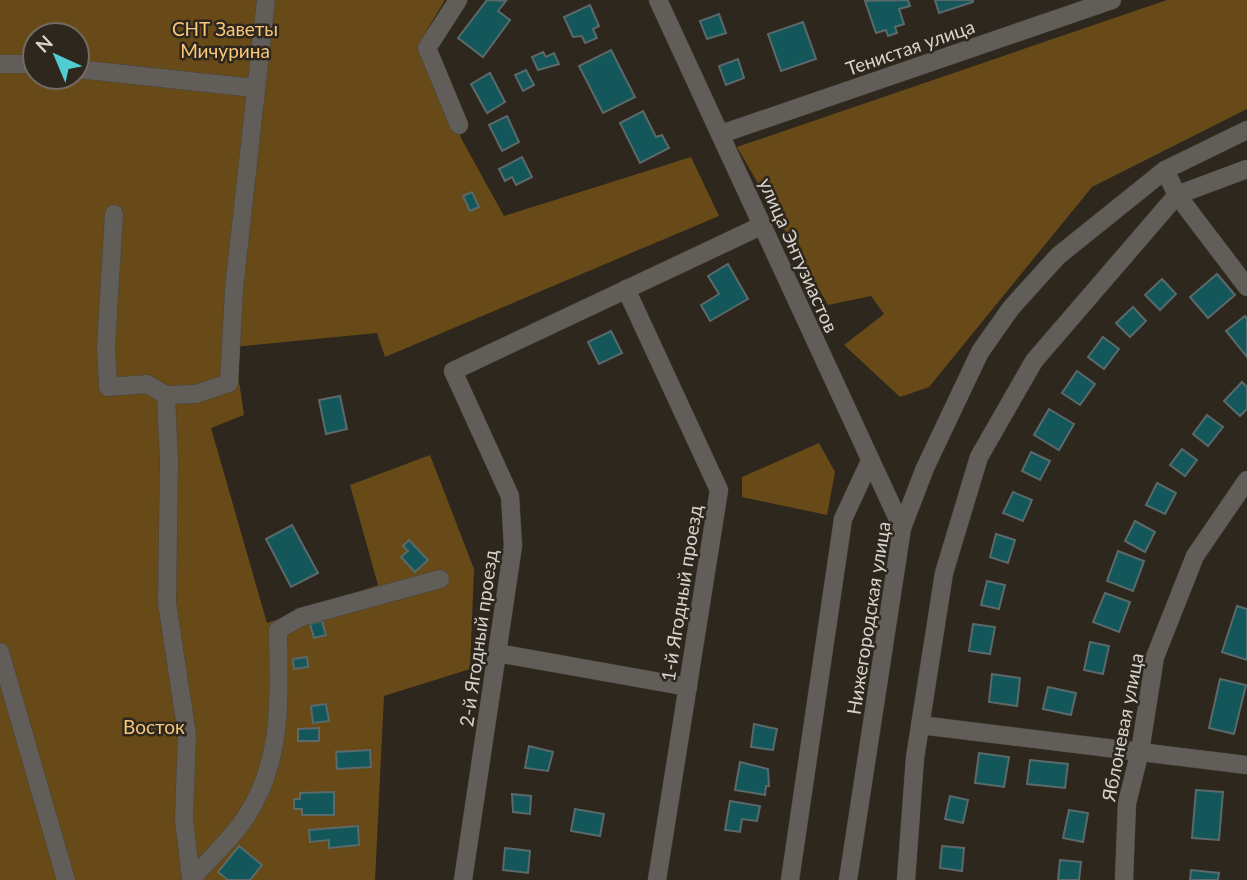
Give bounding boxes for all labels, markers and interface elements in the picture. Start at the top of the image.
street label: Тенистая улица [843,14,977,80]
park label: СНТ Заветы Мичурина [172,17,278,62]
north arrow [21,21,91,91]
text: N [31,30,57,57]
street label: улица Энтузиастов [755,174,843,336]
street label: 1-й Ягодный проезд [656,503,706,683]
street label: Нижегородская улица [841,520,895,716]
street label: 2-й Ягодный проезд [454,548,502,728]
street label: Яблоневая улица [1096,651,1148,804]
park label: Восток [123,715,185,738]

